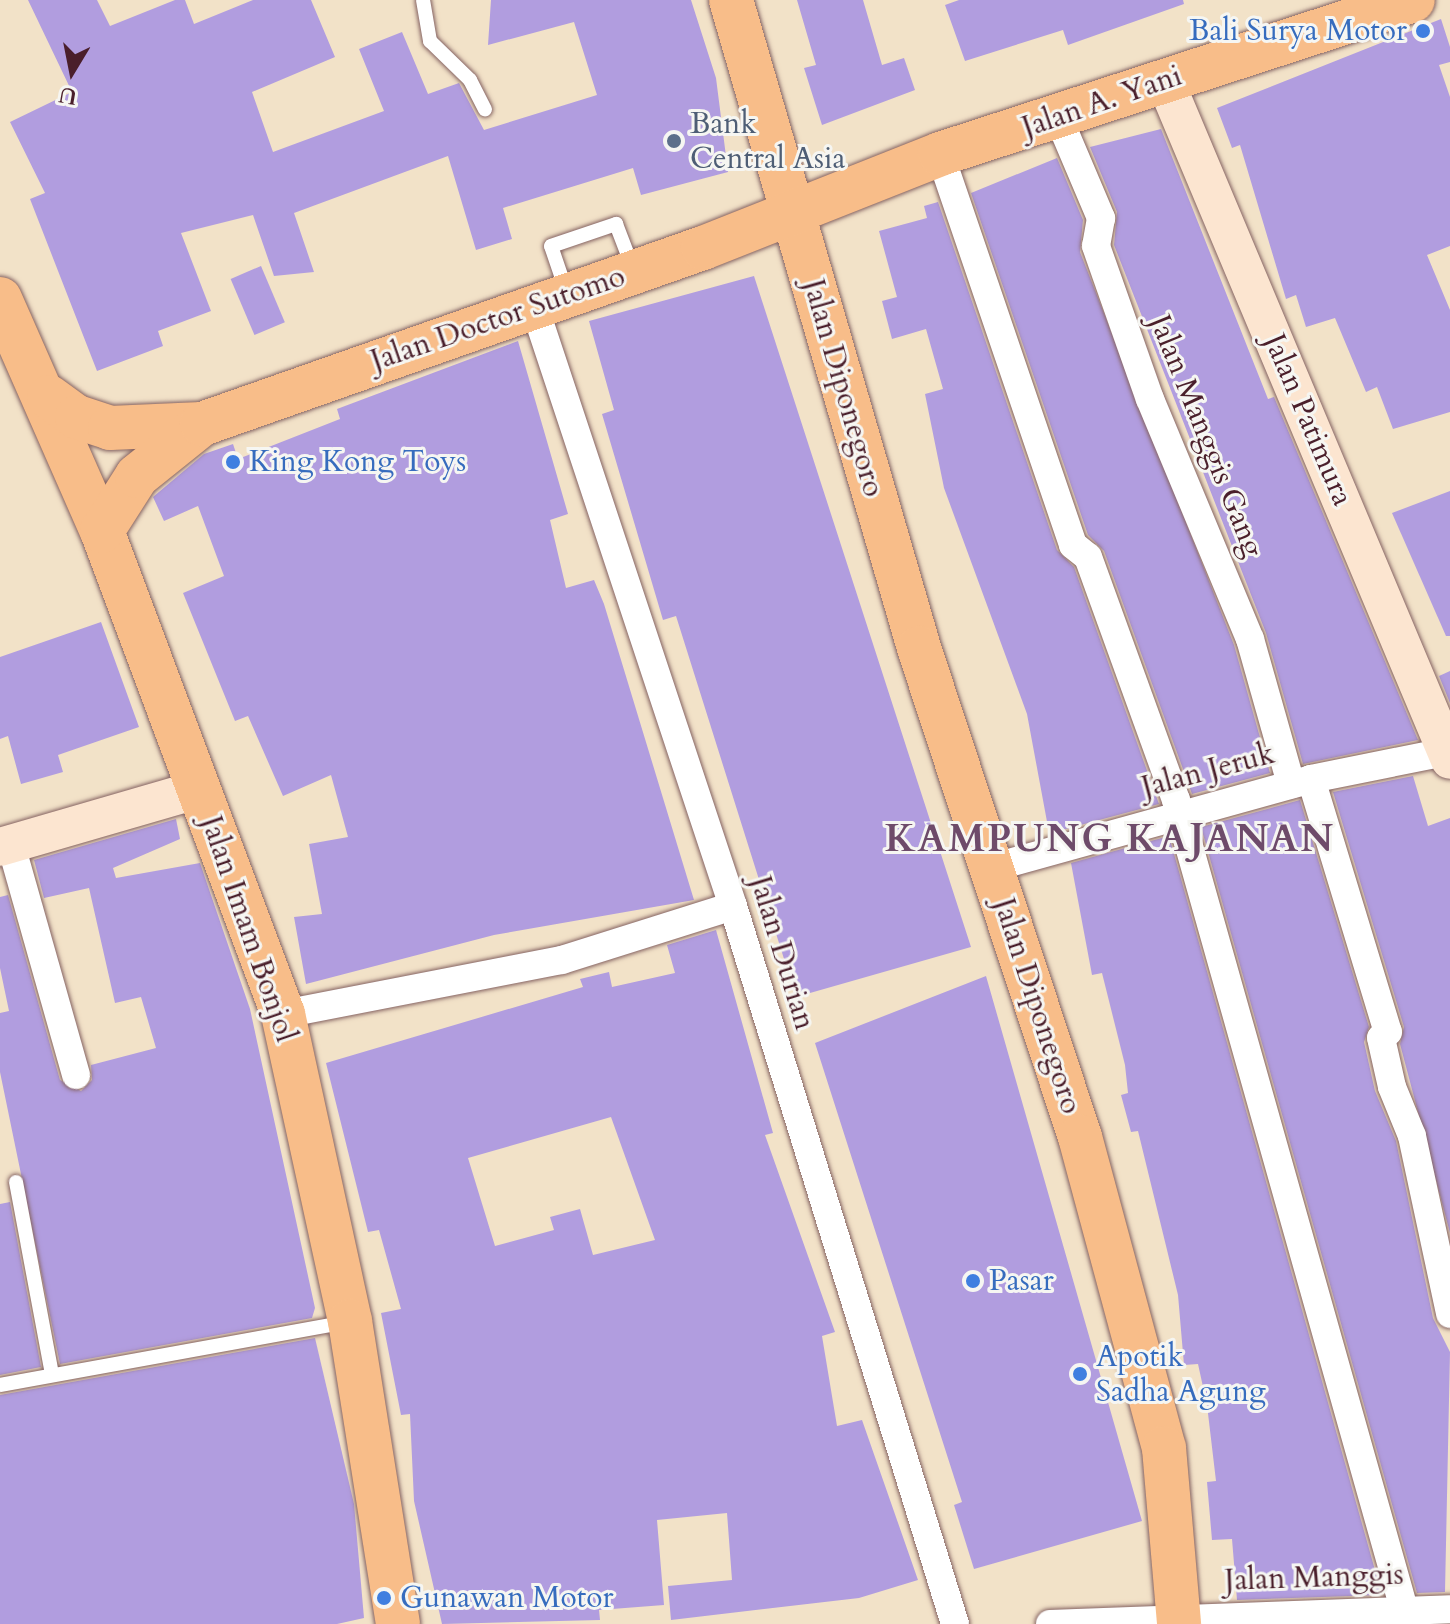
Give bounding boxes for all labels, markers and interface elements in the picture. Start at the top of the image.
place label: Bali Surya Motor [1189,13,1407,49]
marker: Bali Surya Motor [1414,22,1432,40]
north arrow [32,32,112,112]
street label: Jalan A. Yani [1017,58,1187,146]
text: U [56,79,79,112]
place label: Bank Central Asia [690,106,845,176]
marker: Bank Central Asia [665,132,683,150]
street label: Jalan Doctor Sutomo [366,259,630,379]
street label: Jalan Diponegoro [795,275,891,501]
street label: Jalan Manggis Gang [1141,310,1271,562]
street label: Jalan Patimura [1256,329,1360,511]
place label: King Kong Toys [249,444,466,480]
marker: King Kong Toys [224,453,242,471]
street label: Jalan Jeruk [1138,736,1278,806]
street label: Jalan Imam Bonjol [192,811,304,1047]
district label: KAMPUNG KAJANAN [885,817,1335,863]
street label: Jalan Durian [742,872,822,1034]
street label: Jalan Diponegoro [985,894,1089,1118]
place label: Pasar [989,1263,1054,1299]
marker: Pasar [964,1272,982,1290]
place label: Apotik Sadha Agung [1096,1339,1266,1410]
marker: Apotik Sadha Agung [1071,1365,1089,1383]
street label: Jalan Manggis [1224,1557,1404,1599]
place label: Gunawan Motor [400,1580,613,1616]
marker: Gunawan Motor [375,1589,393,1607]

